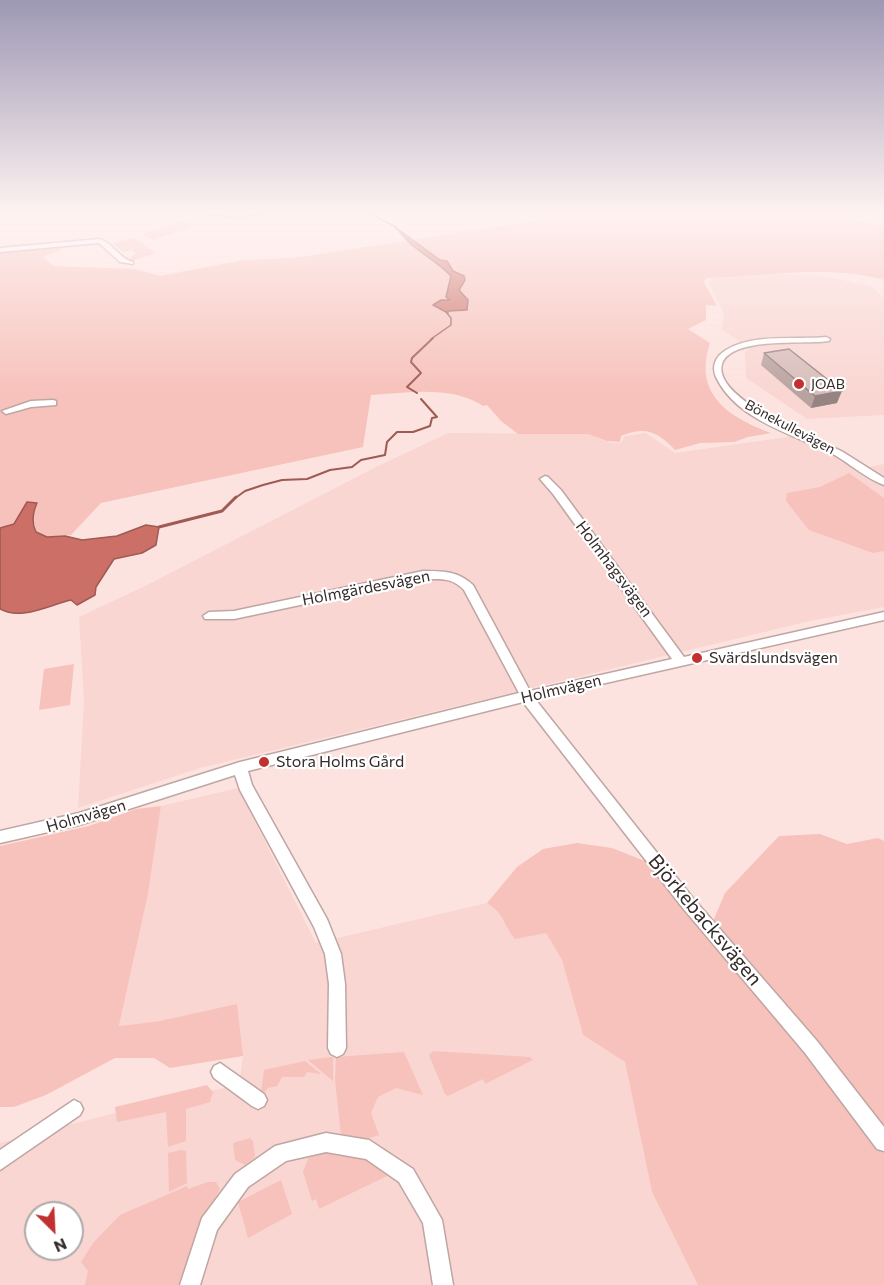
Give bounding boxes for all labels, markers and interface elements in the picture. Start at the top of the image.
place label: JOAB [811,376,845,392]
marker: JOAB [792,377,806,391]
street label: Bönekullevägen [742,396,838,458]
street label: Holmhagsvägen [572,517,656,621]
street label: Holmgärdesvägen [300,566,432,610]
place label: Svärdslundsvägen [709,648,838,668]
marker: Svärdslundsvägen [690,651,704,665]
street label: Holmvägen [519,670,603,708]
place label: Stora Holms Gård [276,752,404,772]
marker: Stora Holms Gård [257,755,271,769]
street label: Holmvägen [44,795,128,837]
street label: Björkebacksvägen [643,850,767,990]
north arrow [24,1201,84,1261]
text: N [51,1235,70,1257]

